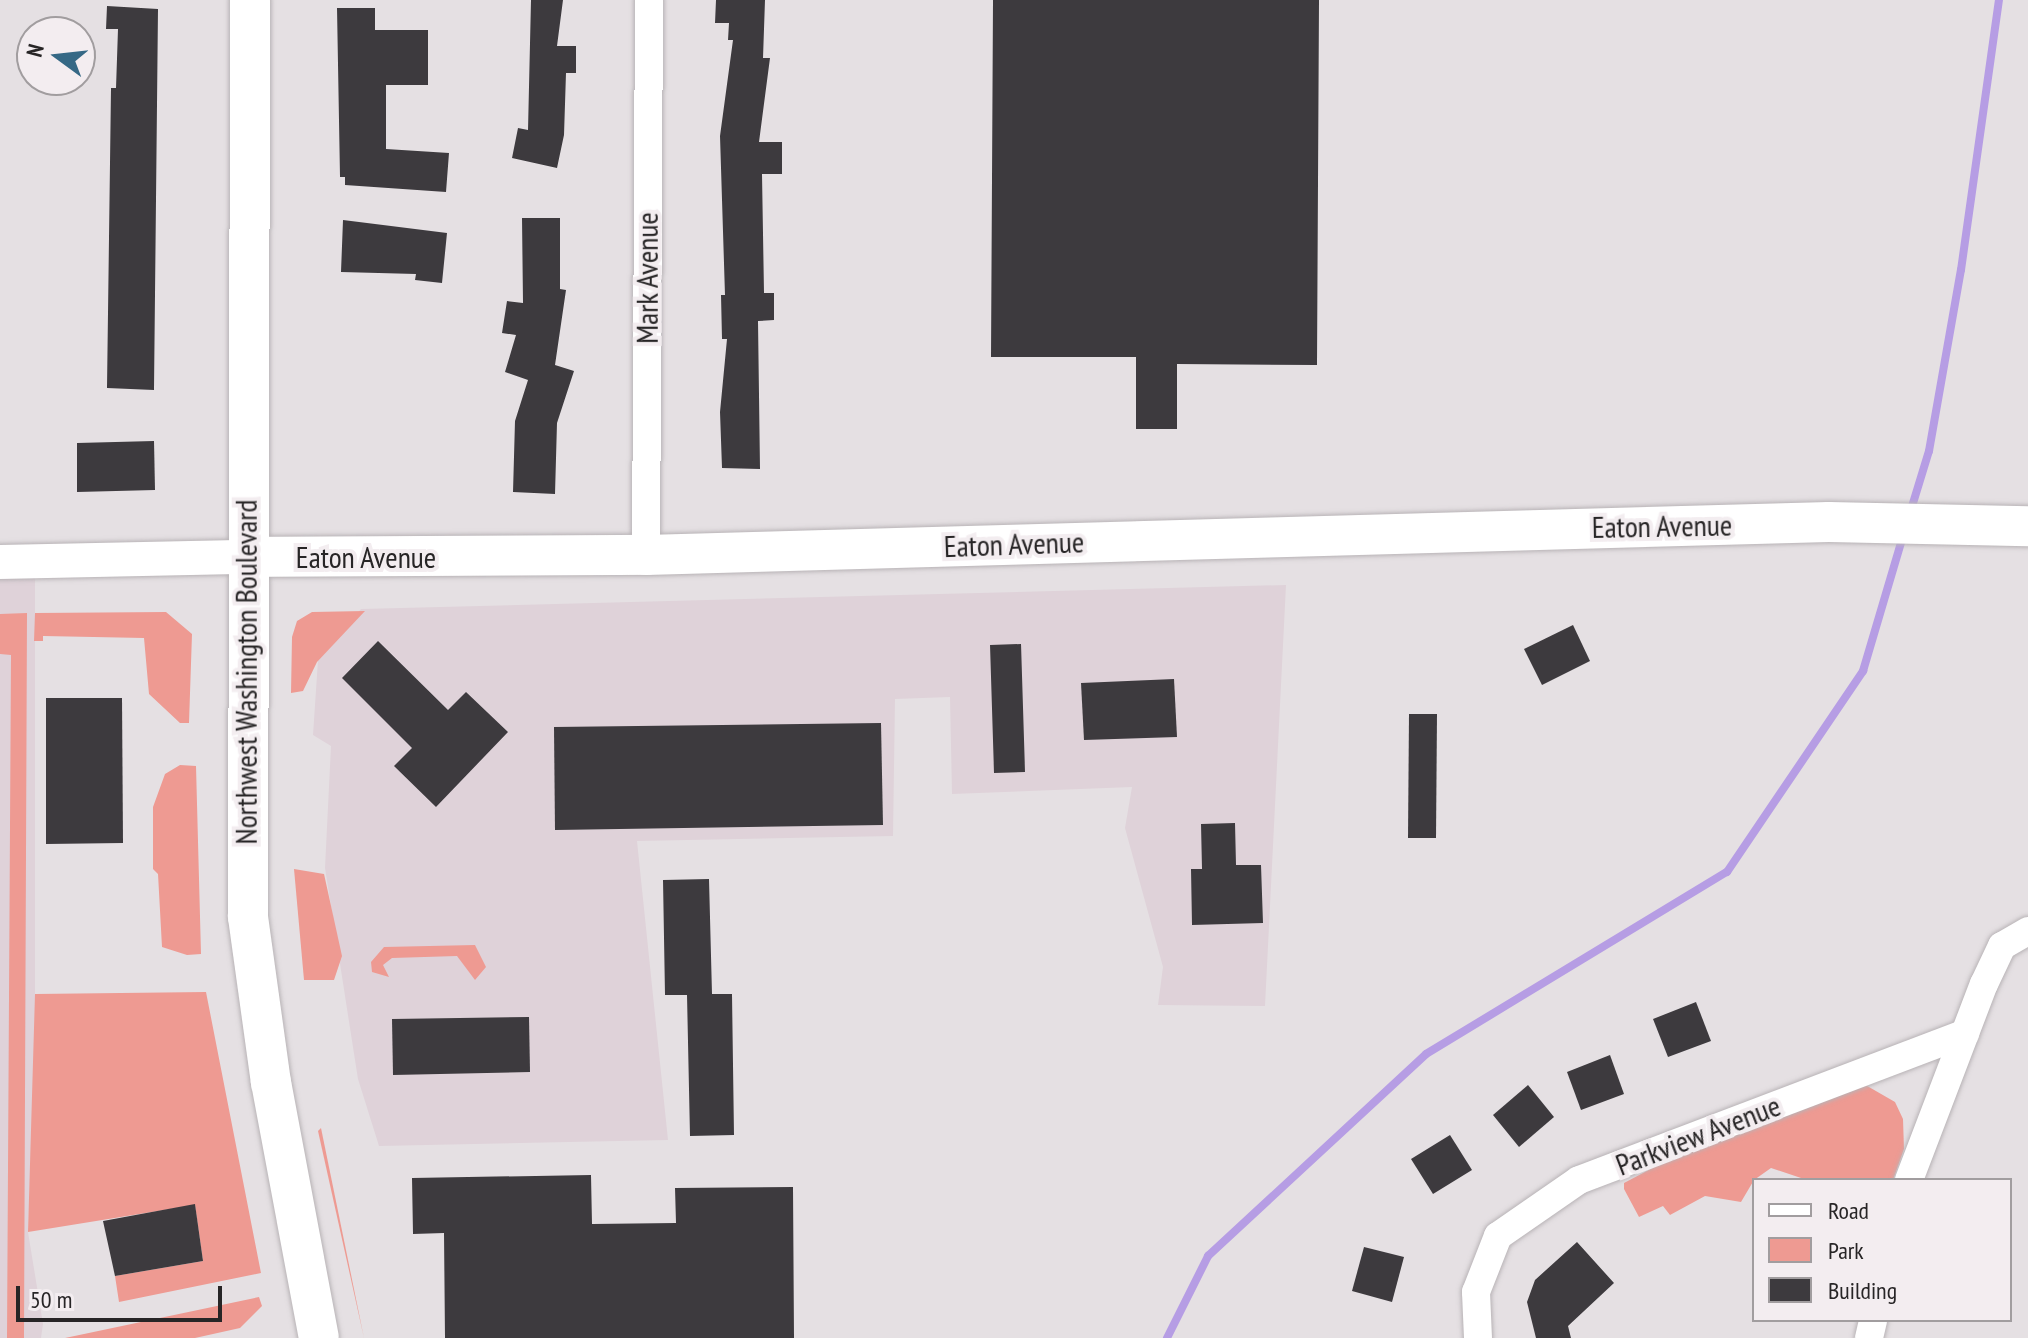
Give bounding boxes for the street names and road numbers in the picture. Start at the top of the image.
street label: Mark Avenue [629,211,665,345]
street label: Northwest Washington Boulevard [228,499,264,845]
street label: Eaton Avenue [1591,507,1733,545]
street label: Eaton Avenue [943,524,1085,564]
street label: Eaton Avenue [295,539,437,575]
street label: Parkview Avenue [1610,1087,1786,1183]

